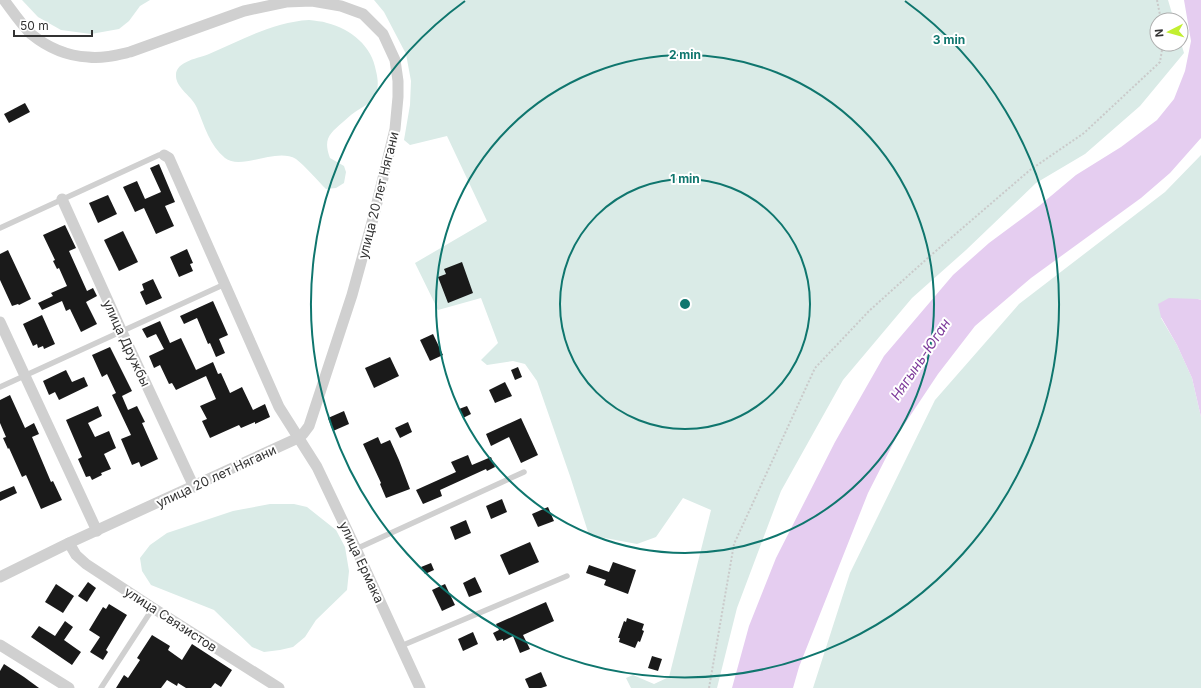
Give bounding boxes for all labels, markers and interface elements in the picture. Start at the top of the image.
scale bar [14,12,92,38]
north arrow [1149,12,1189,52]
text: 50 m [20,18,49,33]
text: N [1152,28,1166,38]
text: 3 min [933,32,965,47]
text: 2 min [669,47,701,62]
street label: улица 20 лет Нягани [354,130,402,260]
text: 1 min [670,171,700,186]
street label: улица Дружбы [100,297,154,389]
centre of rings [678,297,692,311]
water label: Нягынь-Юган [887,315,953,403]
street label: улица 20 лет Нягани [154,441,278,511]
street label: улица Ермака [336,519,388,605]
street label: улица Связистов [122,583,220,655]

